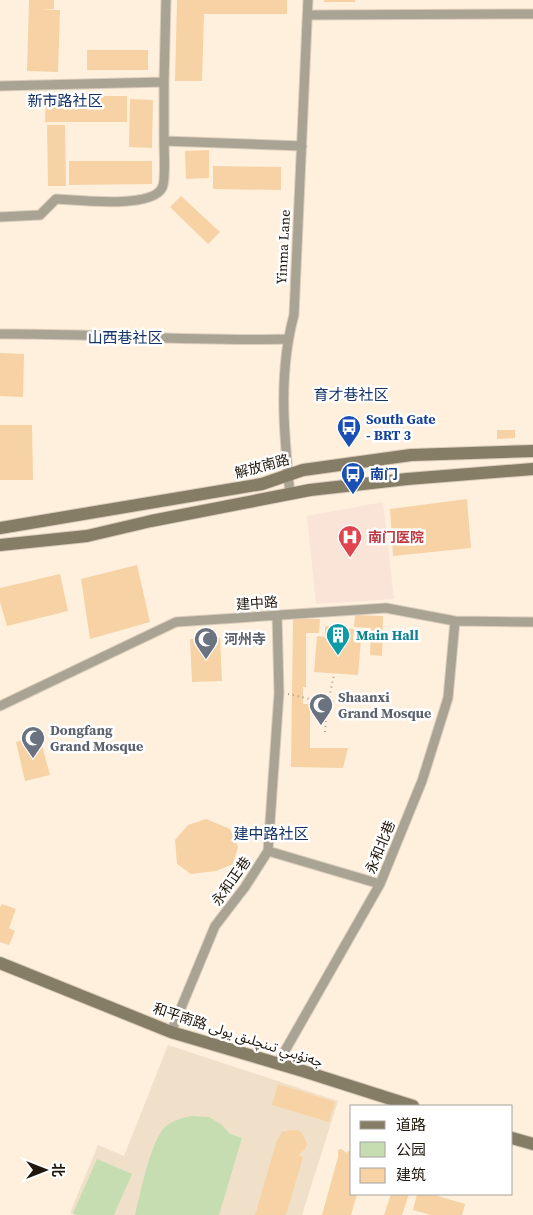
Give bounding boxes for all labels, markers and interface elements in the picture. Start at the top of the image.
district label: 新市路社区 [27,90,103,111]
street label: Yinma Lane [271,209,295,285]
district label: 山西巷社区 [87,327,163,348]
district label: 育才巷社区 [313,384,389,405]
place label: South Gate - BRT 3 [366,409,436,445]
bus stop icon: South Gate - BRT 3 [336,414,362,448]
street label: 解放南路 [232,449,292,483]
bus stop icon: 南门 [340,461,366,495]
place label: 南门 [370,464,398,484]
hospital icon: 南门医院 [337,524,363,558]
place label: 南门医院 [368,527,424,547]
street label: 建中路 [235,592,279,614]
building icon: Main Hall [325,622,351,656]
place label: Main Hall [356,625,419,645]
mosque icon: 河州寺 [193,626,219,660]
place label: 河州寺 [224,629,266,649]
place label: Shaanxi Grand Mosque [338,687,431,723]
mosque icon: Shaanxi Grand Mosque [308,692,334,726]
place label: Dongfang Grand Mosque [50,720,143,756]
mosque icon: Dongfang Grand Mosque [20,725,46,759]
street label: 永和北巷 [360,817,400,877]
district label: 建中路社区 [233,823,309,844]
street label: 永和正巷 [207,852,255,910]
street label: 和平南路 جەنۇبىي تىنچلىق يولى [150,998,326,1073]
legend [350,1105,513,1195]
text: 道路 [396,1114,426,1135]
text: 公园 [396,1139,426,1160]
north arrow [20,1145,70,1195]
text: 北 [48,1163,68,1177]
text: 建筑 [396,1164,426,1185]

